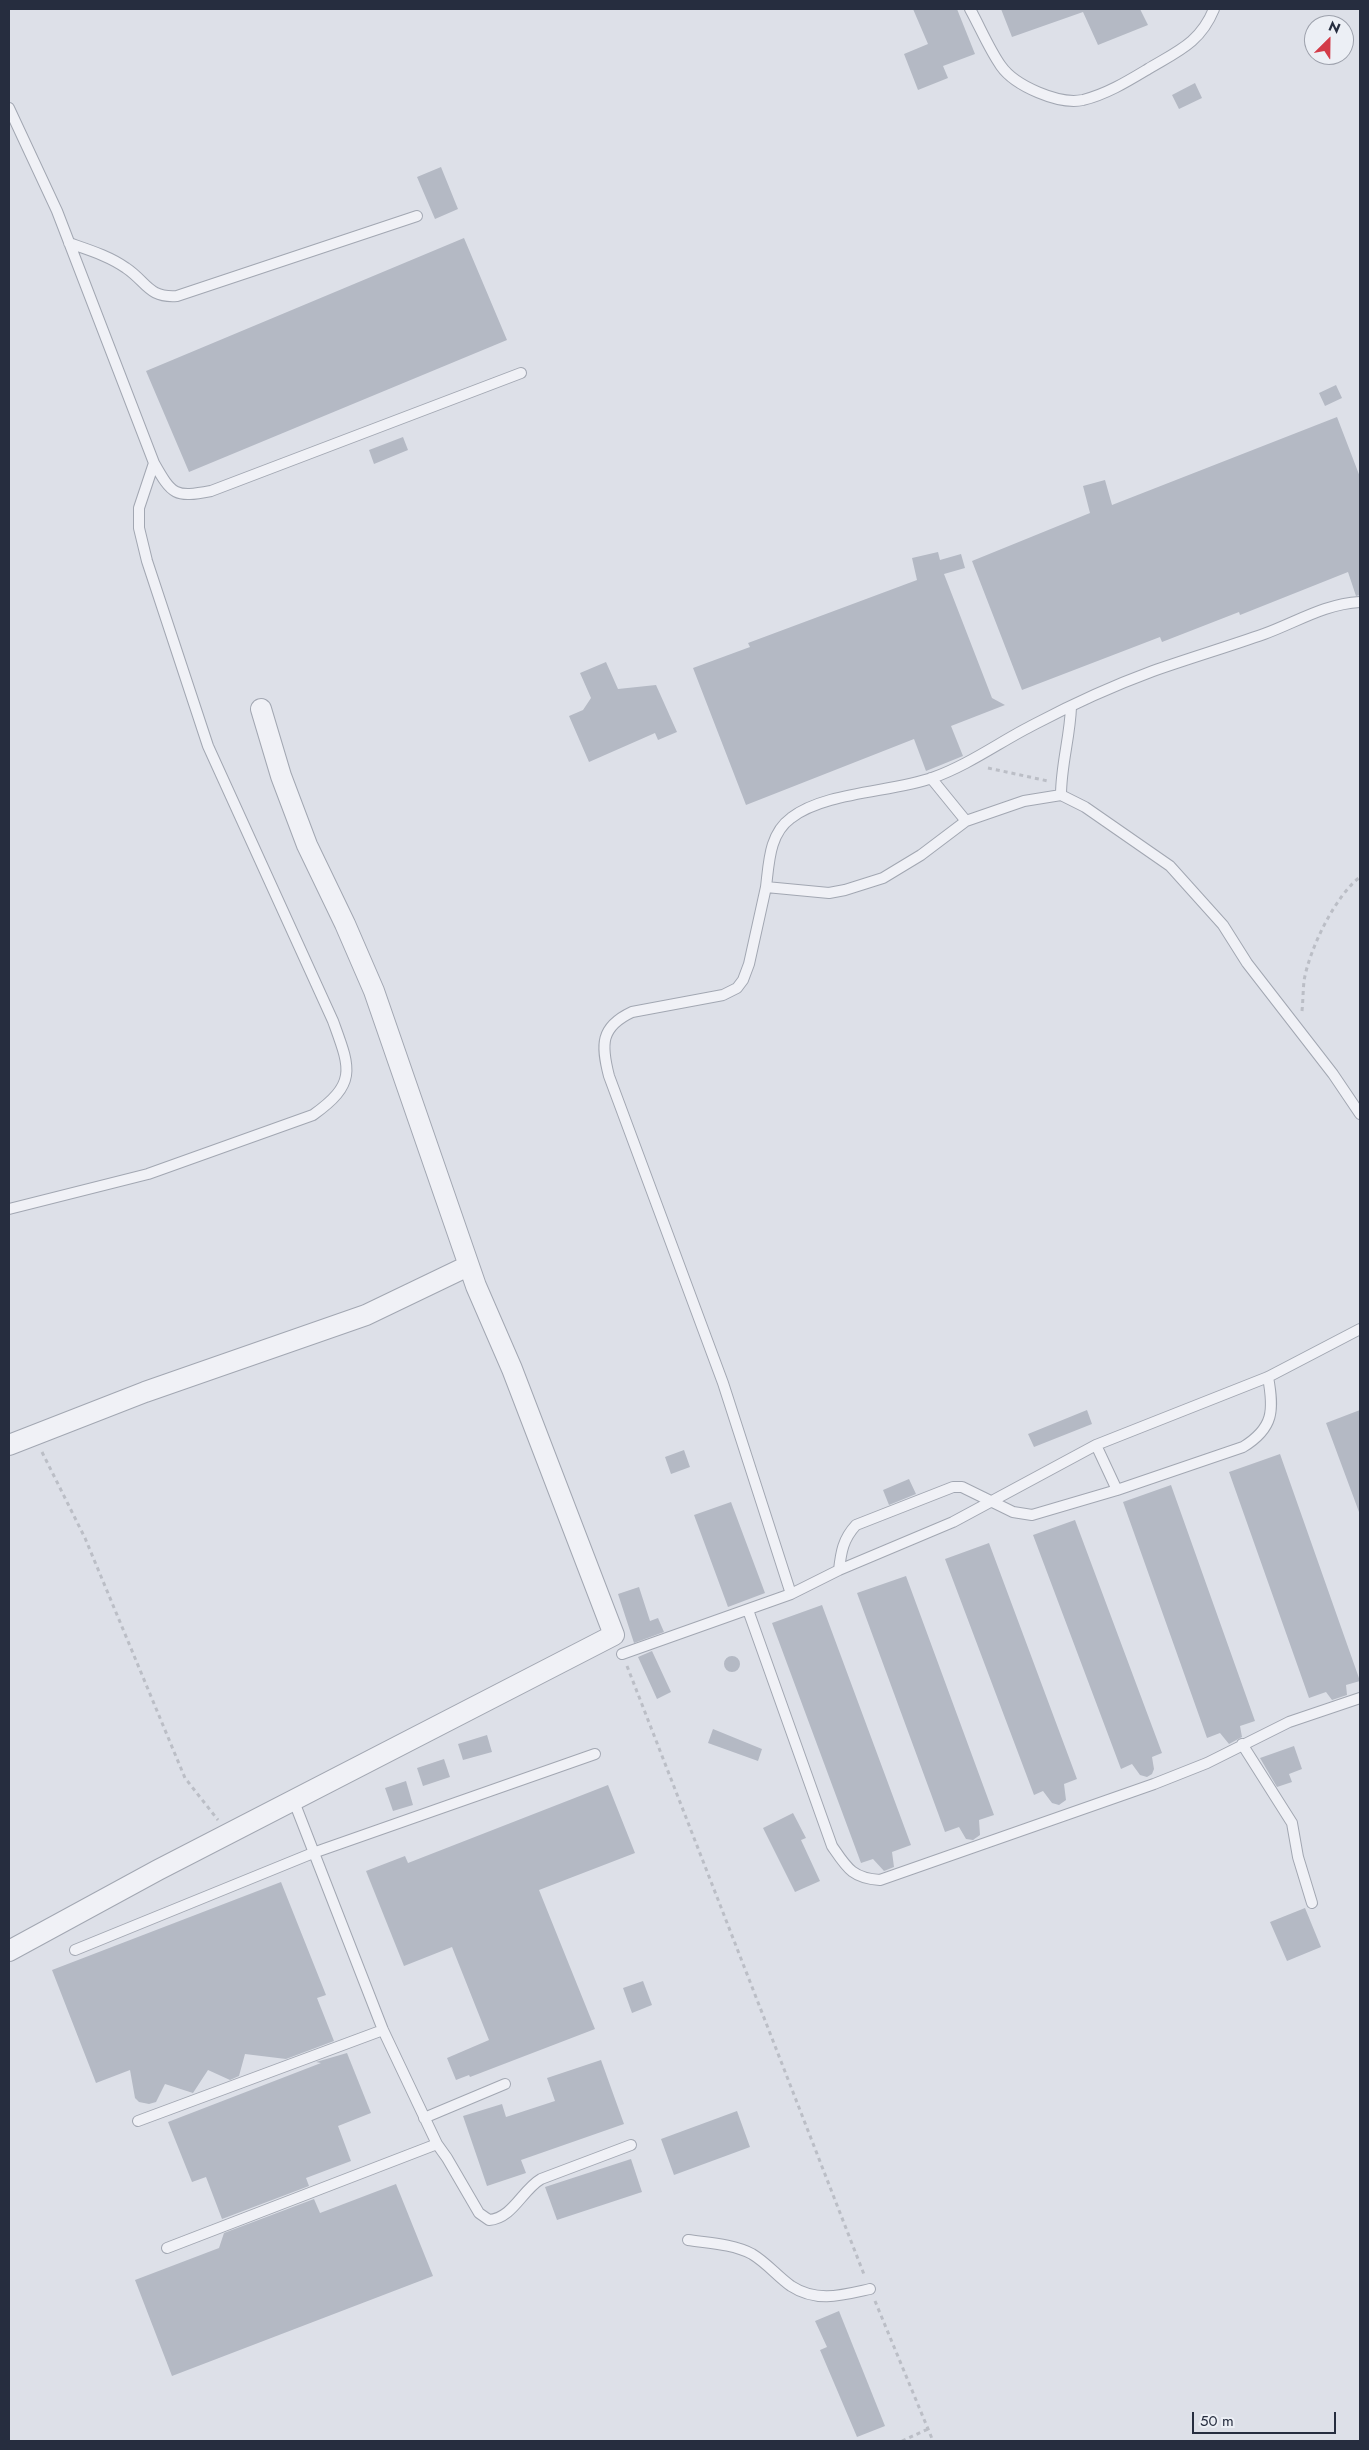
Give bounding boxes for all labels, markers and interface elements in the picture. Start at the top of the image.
north arrow [1304,15,1354,65]
text: N [1325,16,1343,38]
scale bar [1194,2402,1338,2434]
text: 50 m [1200,2410,1234,2432]

